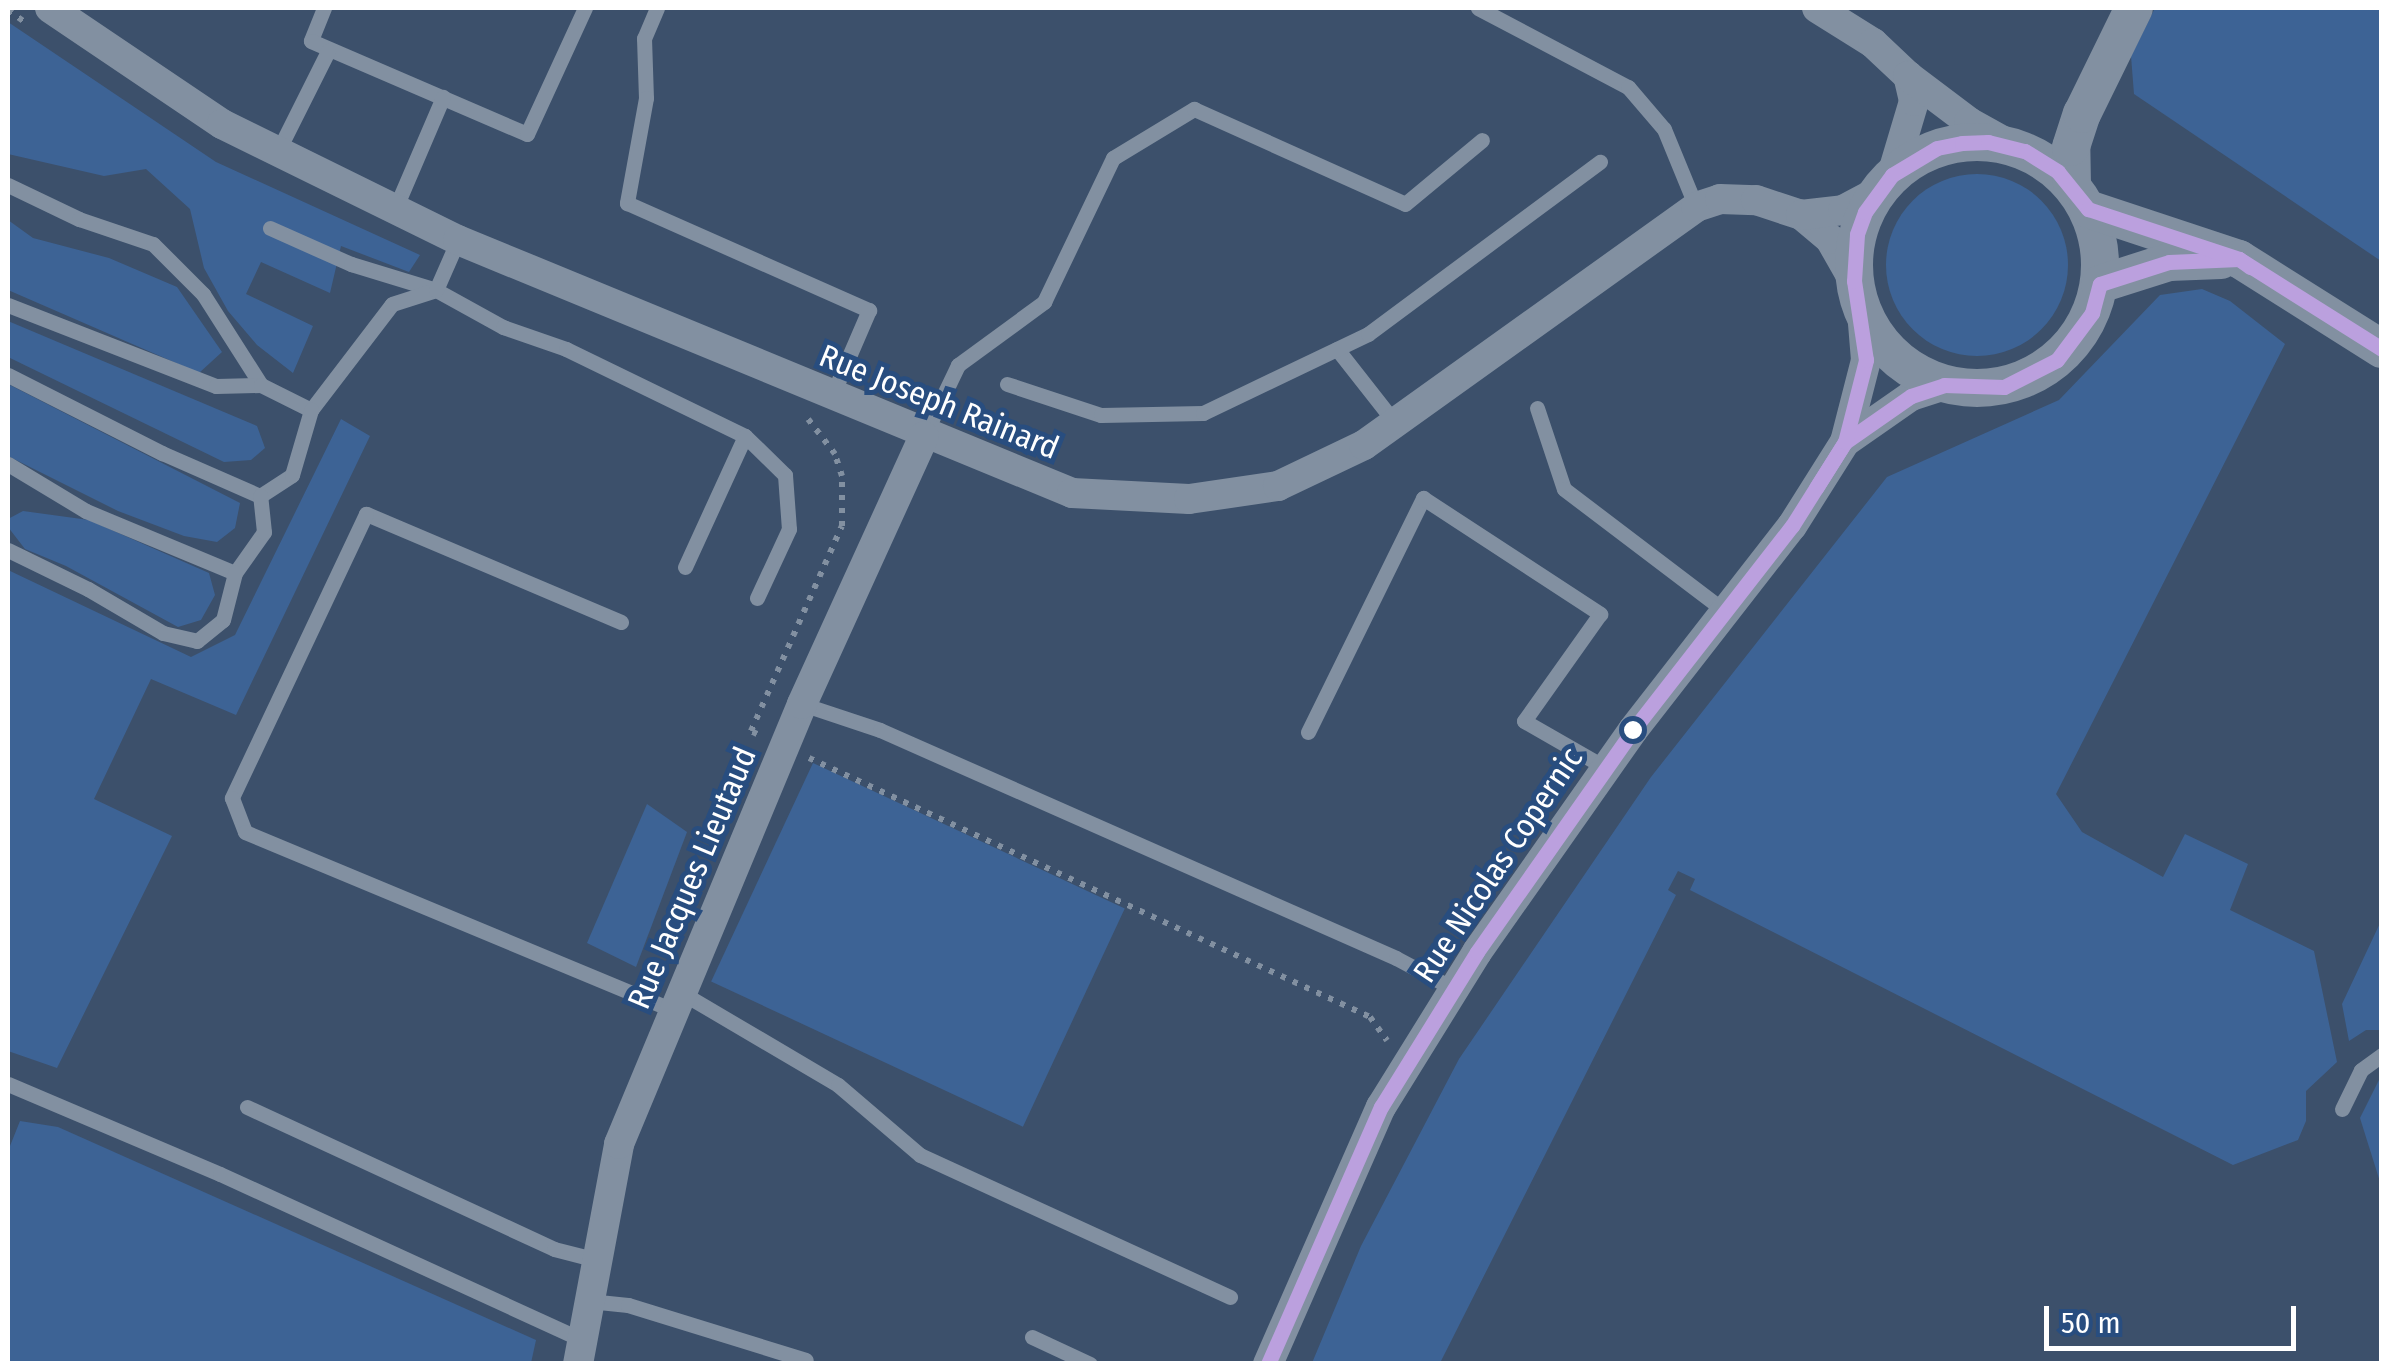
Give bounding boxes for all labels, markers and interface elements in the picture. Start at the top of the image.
street label: Rue Joseph Rainard [814,336,1064,468]
unlabelled marker [1623,720,1643,740]
street label: Rue Nicolas Copernic [1405,740,1591,990]
street label: Rue Jacques Lieutaud [620,741,764,1015]
scale bar [2049,1286,2302,1348]
text: 50 m [2061,1305,2121,1341]

